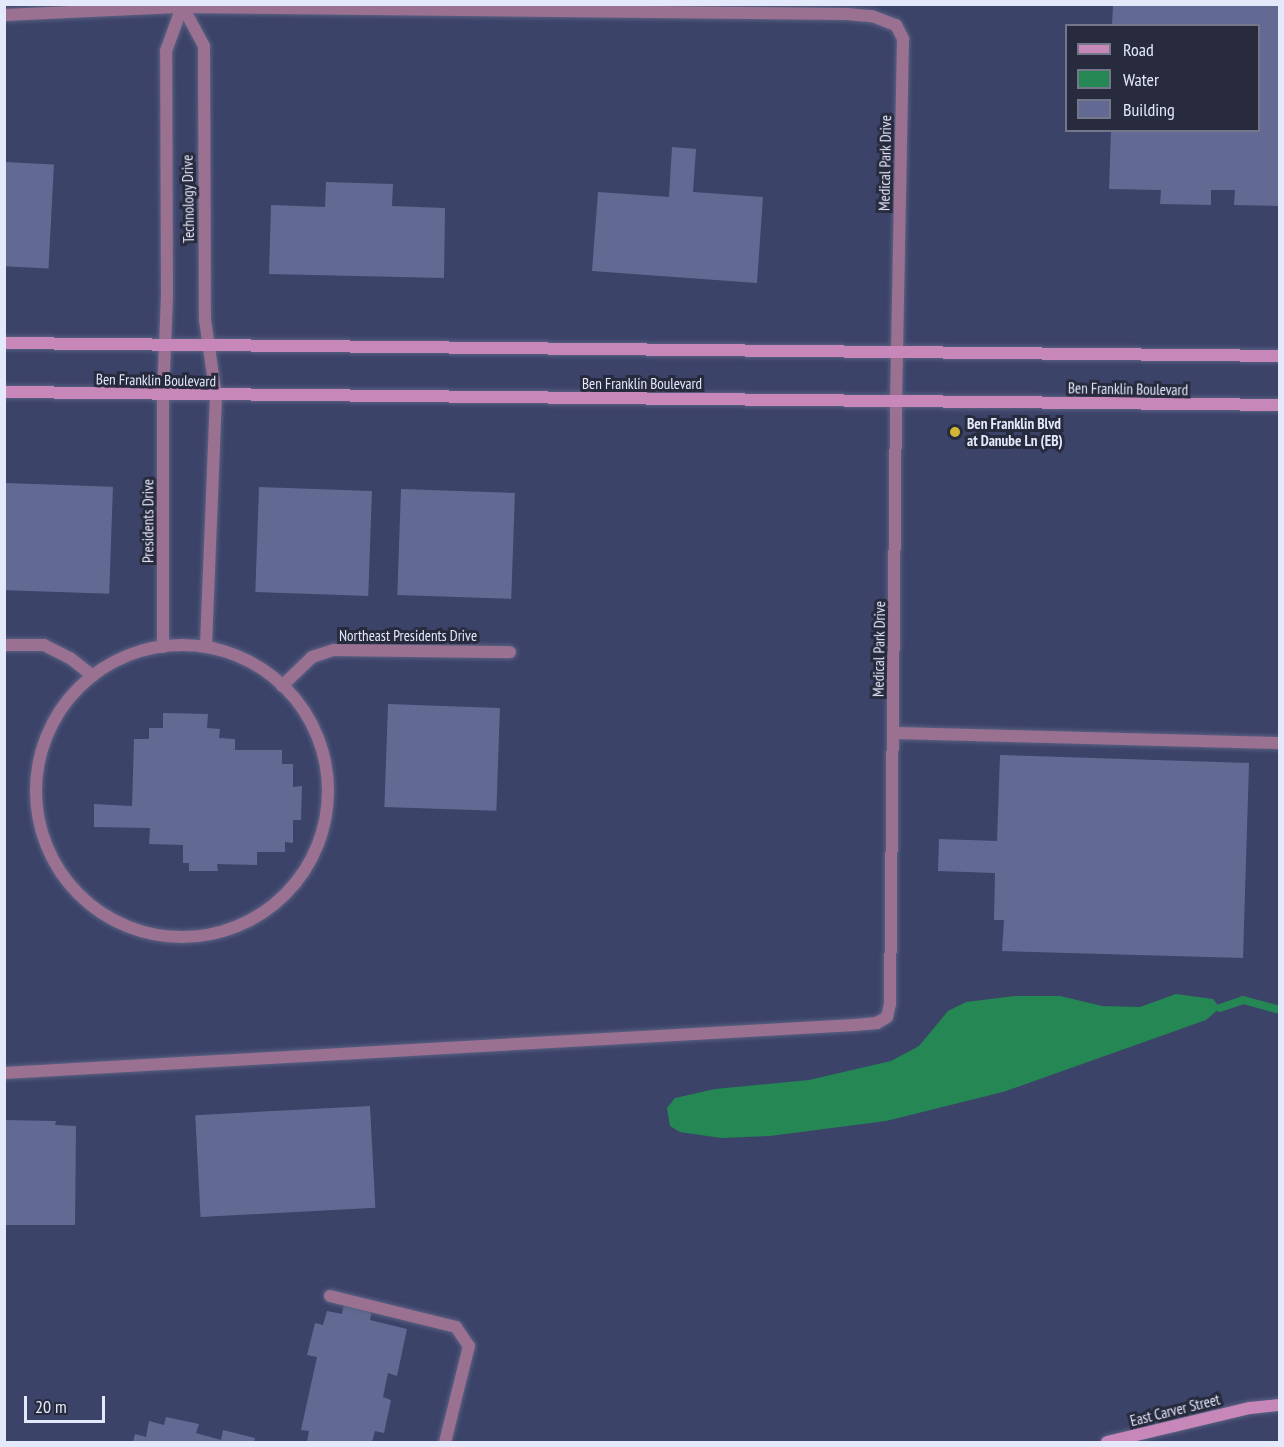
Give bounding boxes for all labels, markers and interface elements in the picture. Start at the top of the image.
legend [1065,24,1260,132]
text: Road [1123,38,1154,61]
text: Water [1123,68,1159,91]
text: Building [1123,98,1175,121]
street label: Medical Park Drive [875,115,895,211]
street label: Technology Drive [178,154,198,244]
street label: Ben Franklin Boulevard [96,370,216,390]
street label: Ben Franklin Boulevard [582,375,702,393]
street label: Ben Franklin Boulevard [1068,379,1188,399]
place label: Ben Franklin Blvd at Danube Ln (EB) [967,414,1063,449]
marker: Ben Franklin Blvd at Danube Ln (EB) [948,425,962,439]
street label: Presidents Drive [139,479,157,563]
street label: Medical Park Drive [869,601,889,697]
street label: Northeast Presidents Drive [339,627,477,645]
scale bar [27,1384,108,1422]
street label: East Carver Street [1128,1390,1222,1430]
text: 20 m [35,1395,67,1418]

